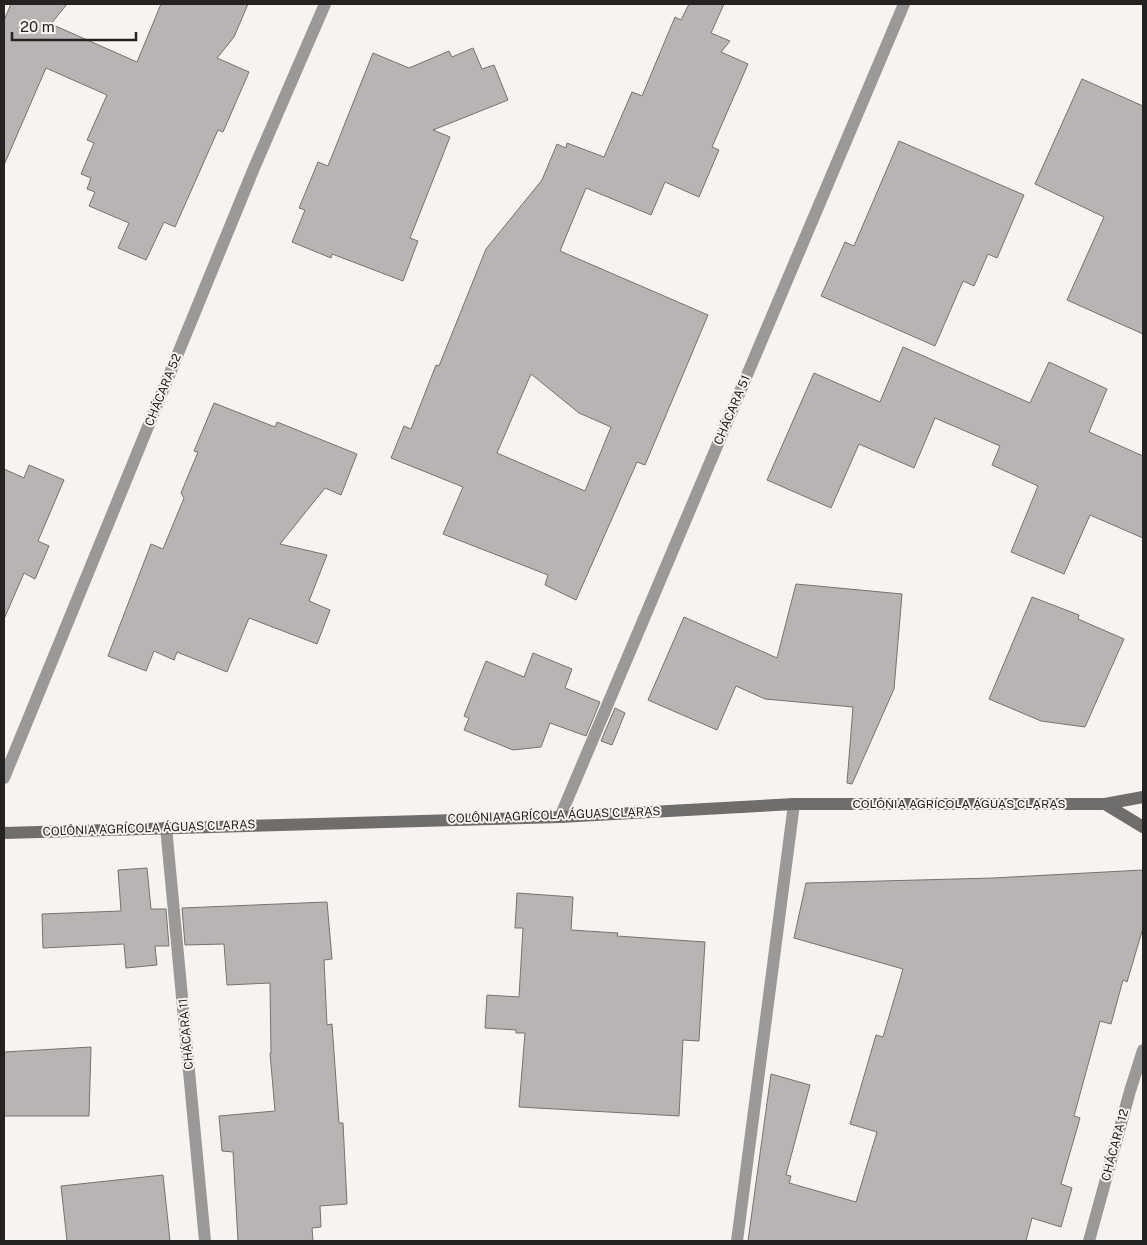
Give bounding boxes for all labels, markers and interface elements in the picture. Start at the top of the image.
scale bar [12,10,136,42]
text: 20 m [20,18,55,35]
street label: CHÁCARA 52 [142,352,184,428]
street label: CHÁCARA 51 [711,373,753,447]
street label: COLÔNIA AGRÍCOLA ÁGUAS CLARAS [852,797,1066,811]
street label: COLÔNIA AGRÍCOLA ÁGUAS CLARAS [447,804,661,826]
street label: COLÔNIA AGRÍCOLA ÁGUAS CLARAS [42,817,256,839]
street label: CHÁCARA 11 [176,998,196,1070]
street label: CHÁCARA 12 [1099,1108,1131,1182]

